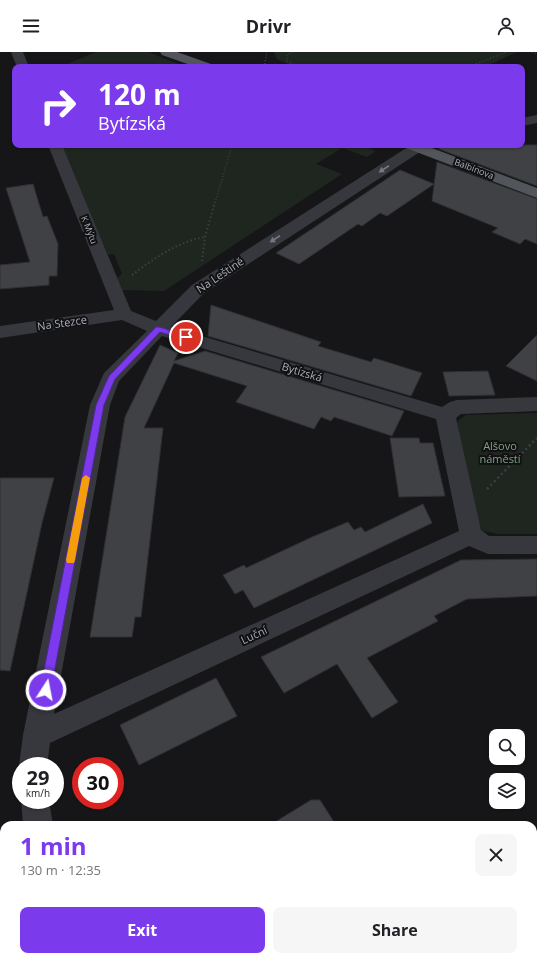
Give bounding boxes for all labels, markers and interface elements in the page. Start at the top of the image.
text: Drivr [246,14,291,38]
icon: menu [20,15,42,37]
icon: person [495,15,517,37]
text: 120 m [98,75,181,113]
icon: right [32,80,84,132]
text: Bytízská [98,111,166,135]
street label: Balbínova [453,155,496,182]
one-way arrow [378,165,390,172]
street label: K Mýtu [78,214,101,246]
one-way arrow [270,235,280,243]
street label: Na Leštině [193,253,246,296]
street label: Na Stezce [36,312,88,333]
pin [169,320,203,354]
icon: arrive [175,326,197,348]
street label: Bytízská [280,358,324,385]
park label: Alšovo náměstí [479,438,521,466]
street label: Luční [238,622,270,647]
position arrow [25,669,67,711]
map controls [489,729,525,809]
button: search [489,729,525,765]
speed limit sign: 30 [72,757,124,809]
text: 29 [27,764,49,791]
button: layers [489,773,525,809]
text: km/h [26,786,50,800]
text: 1 min [20,829,87,862]
button: close [475,834,517,876]
text: 130 m · 12:35 [20,861,101,879]
button: Exit [20,907,265,953]
button: Share [273,907,517,953]

